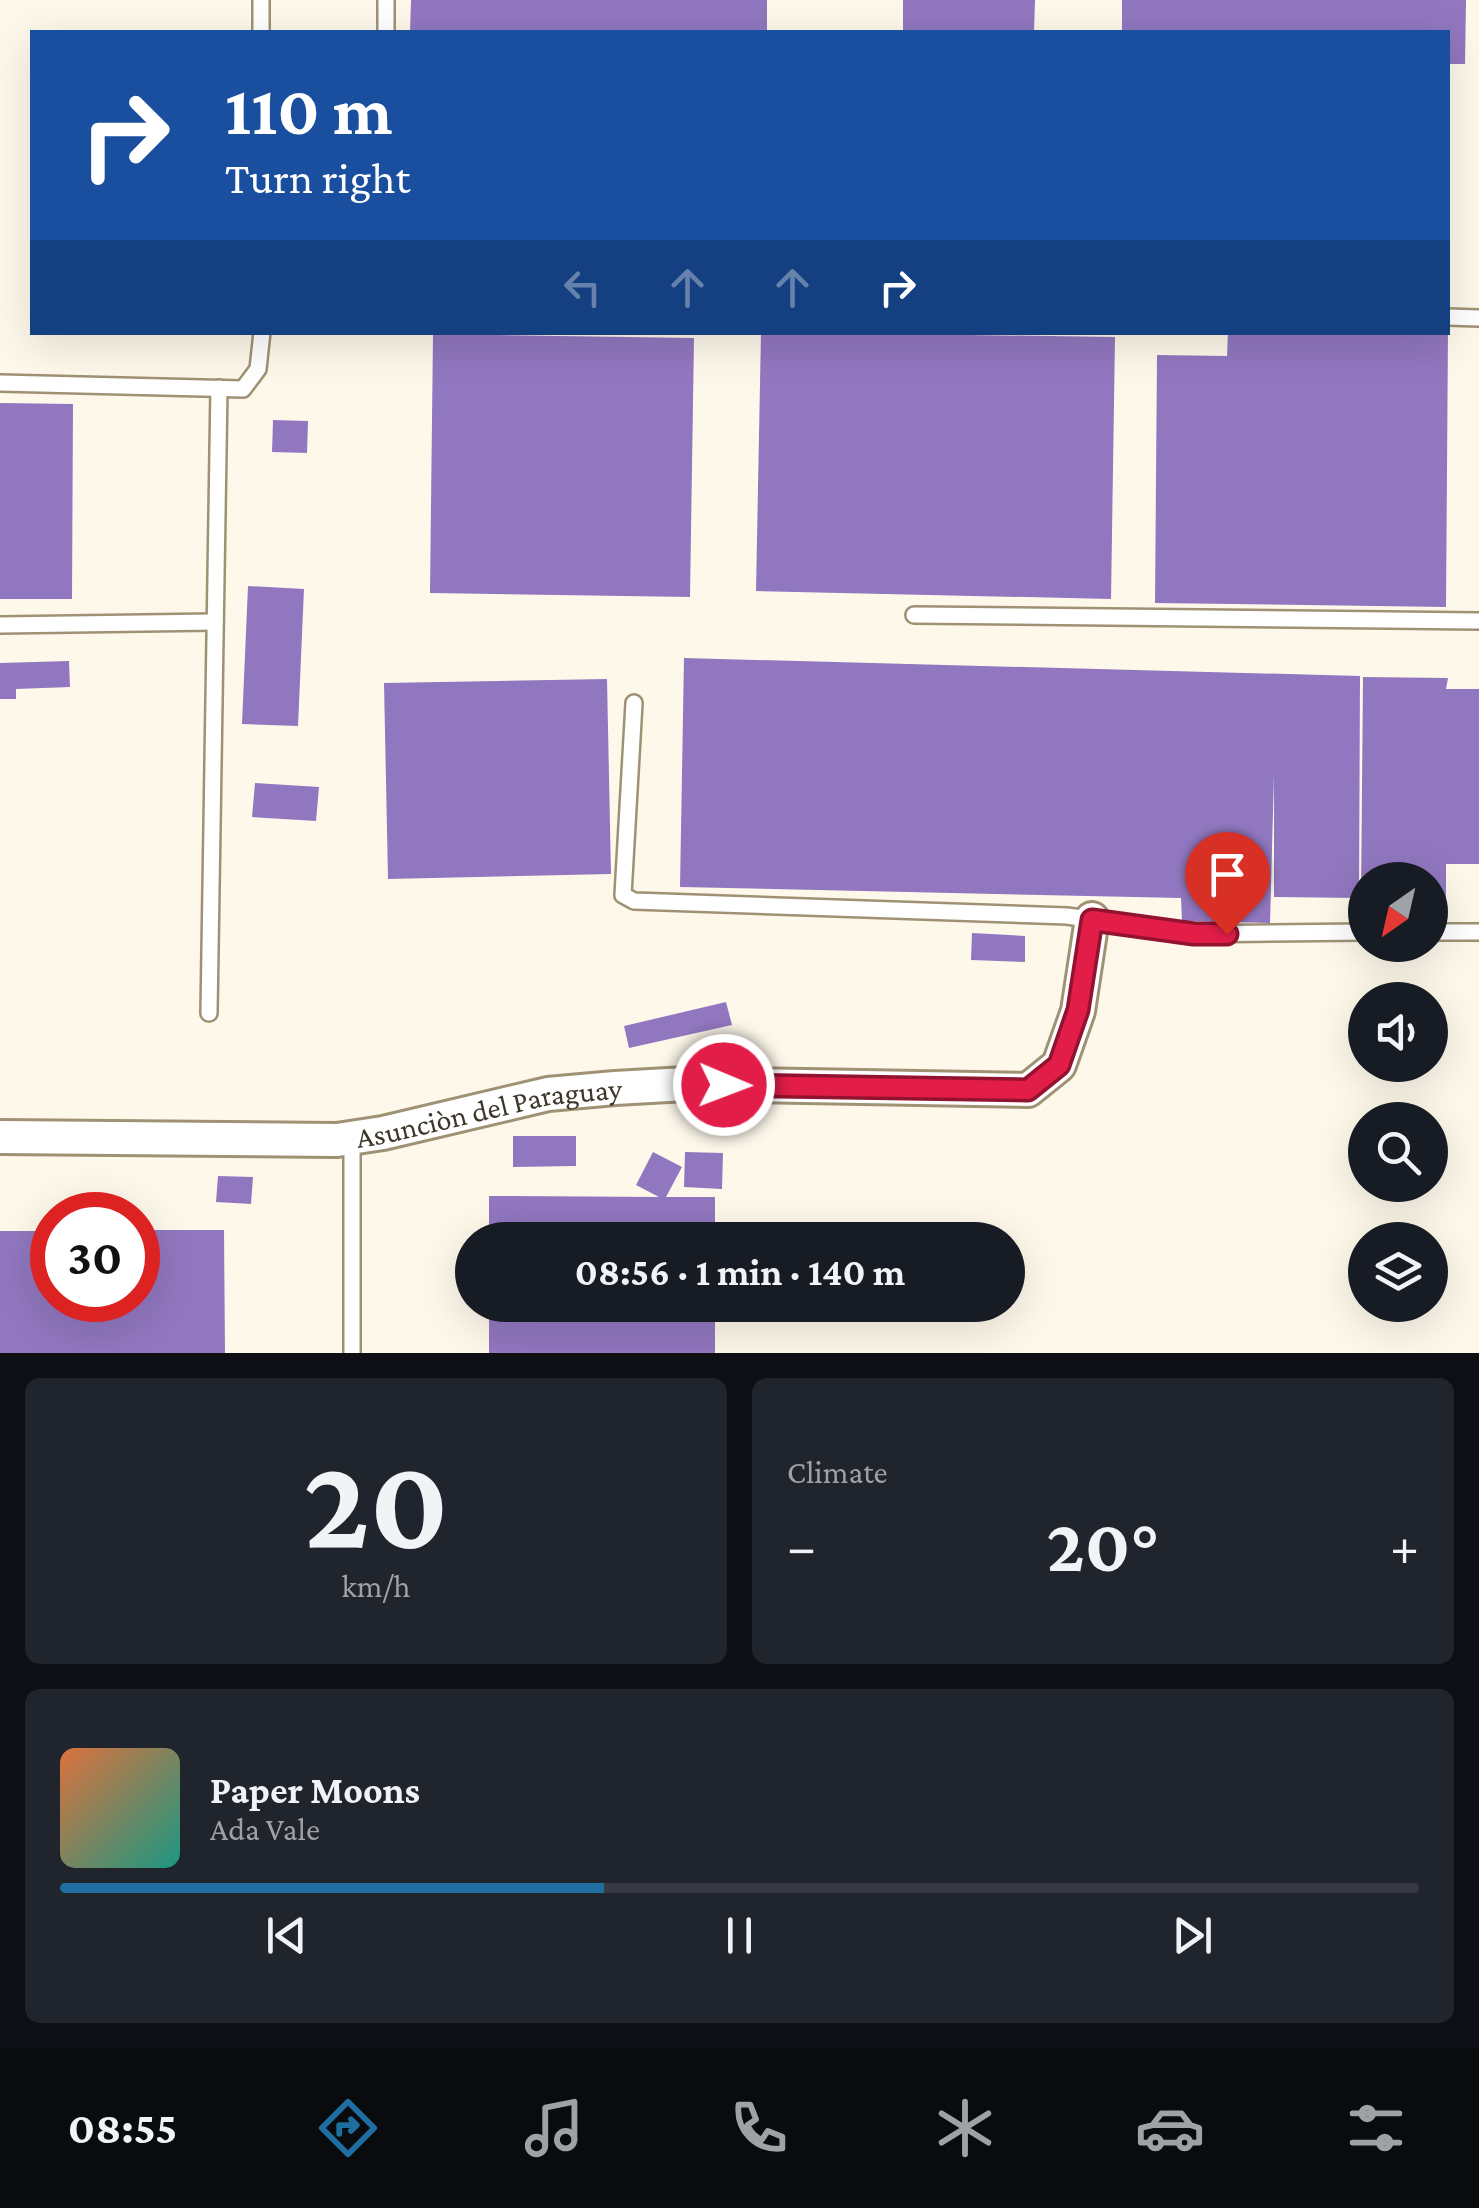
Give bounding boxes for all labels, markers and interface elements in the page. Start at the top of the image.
icon: right [60,70,190,200]
text: 110 m [225,71,393,149]
text: Turn right [225,153,410,203]
icon: left [555,260,610,315]
icon: ahead [660,260,715,315]
icon: ahead [765,260,820,315]
icon: right [870,260,925,315]
pin [1185,832,1270,935]
icon: arrive [1200,847,1255,902]
north arrow [1348,862,1448,962]
map controls [1348,862,1448,1322]
button: sound [1348,982,1448,1082]
position arrow [672,1033,776,1137]
street label: Asunciòn del Paraguay [354,1071,623,1153]
button: search [1348,1102,1448,1202]
speed limit sign: 30 [30,1192,160,1322]
button: layers [1348,1222,1448,1322]
text: 08:56 · 1 min · 140 m [575,1251,905,1293]
text: 20 [303,1430,449,1575]
text: Climate [787,1454,888,1490]
text: 20° [1046,1504,1160,1587]
text: − [787,1516,816,1577]
text: + [1390,1516,1419,1577]
text: km/h [342,1568,411,1604]
text: Paper Moons [210,1769,420,1811]
text: Ada Vale [210,1811,320,1847]
icon: previous [259,1908,314,1963]
icon: pause [712,1908,767,1963]
icon: next [1165,1908,1220,1963]
icon: directions [313,2093,383,2163]
icon: music [519,2093,589,2163]
icon: phone [724,2093,794,2163]
icon: climate [930,2093,1000,2163]
icon: car [1135,2093,1205,2163]
icon: filters [1341,2093,1411,2163]
text: 08:55 [68,2103,177,2153]

